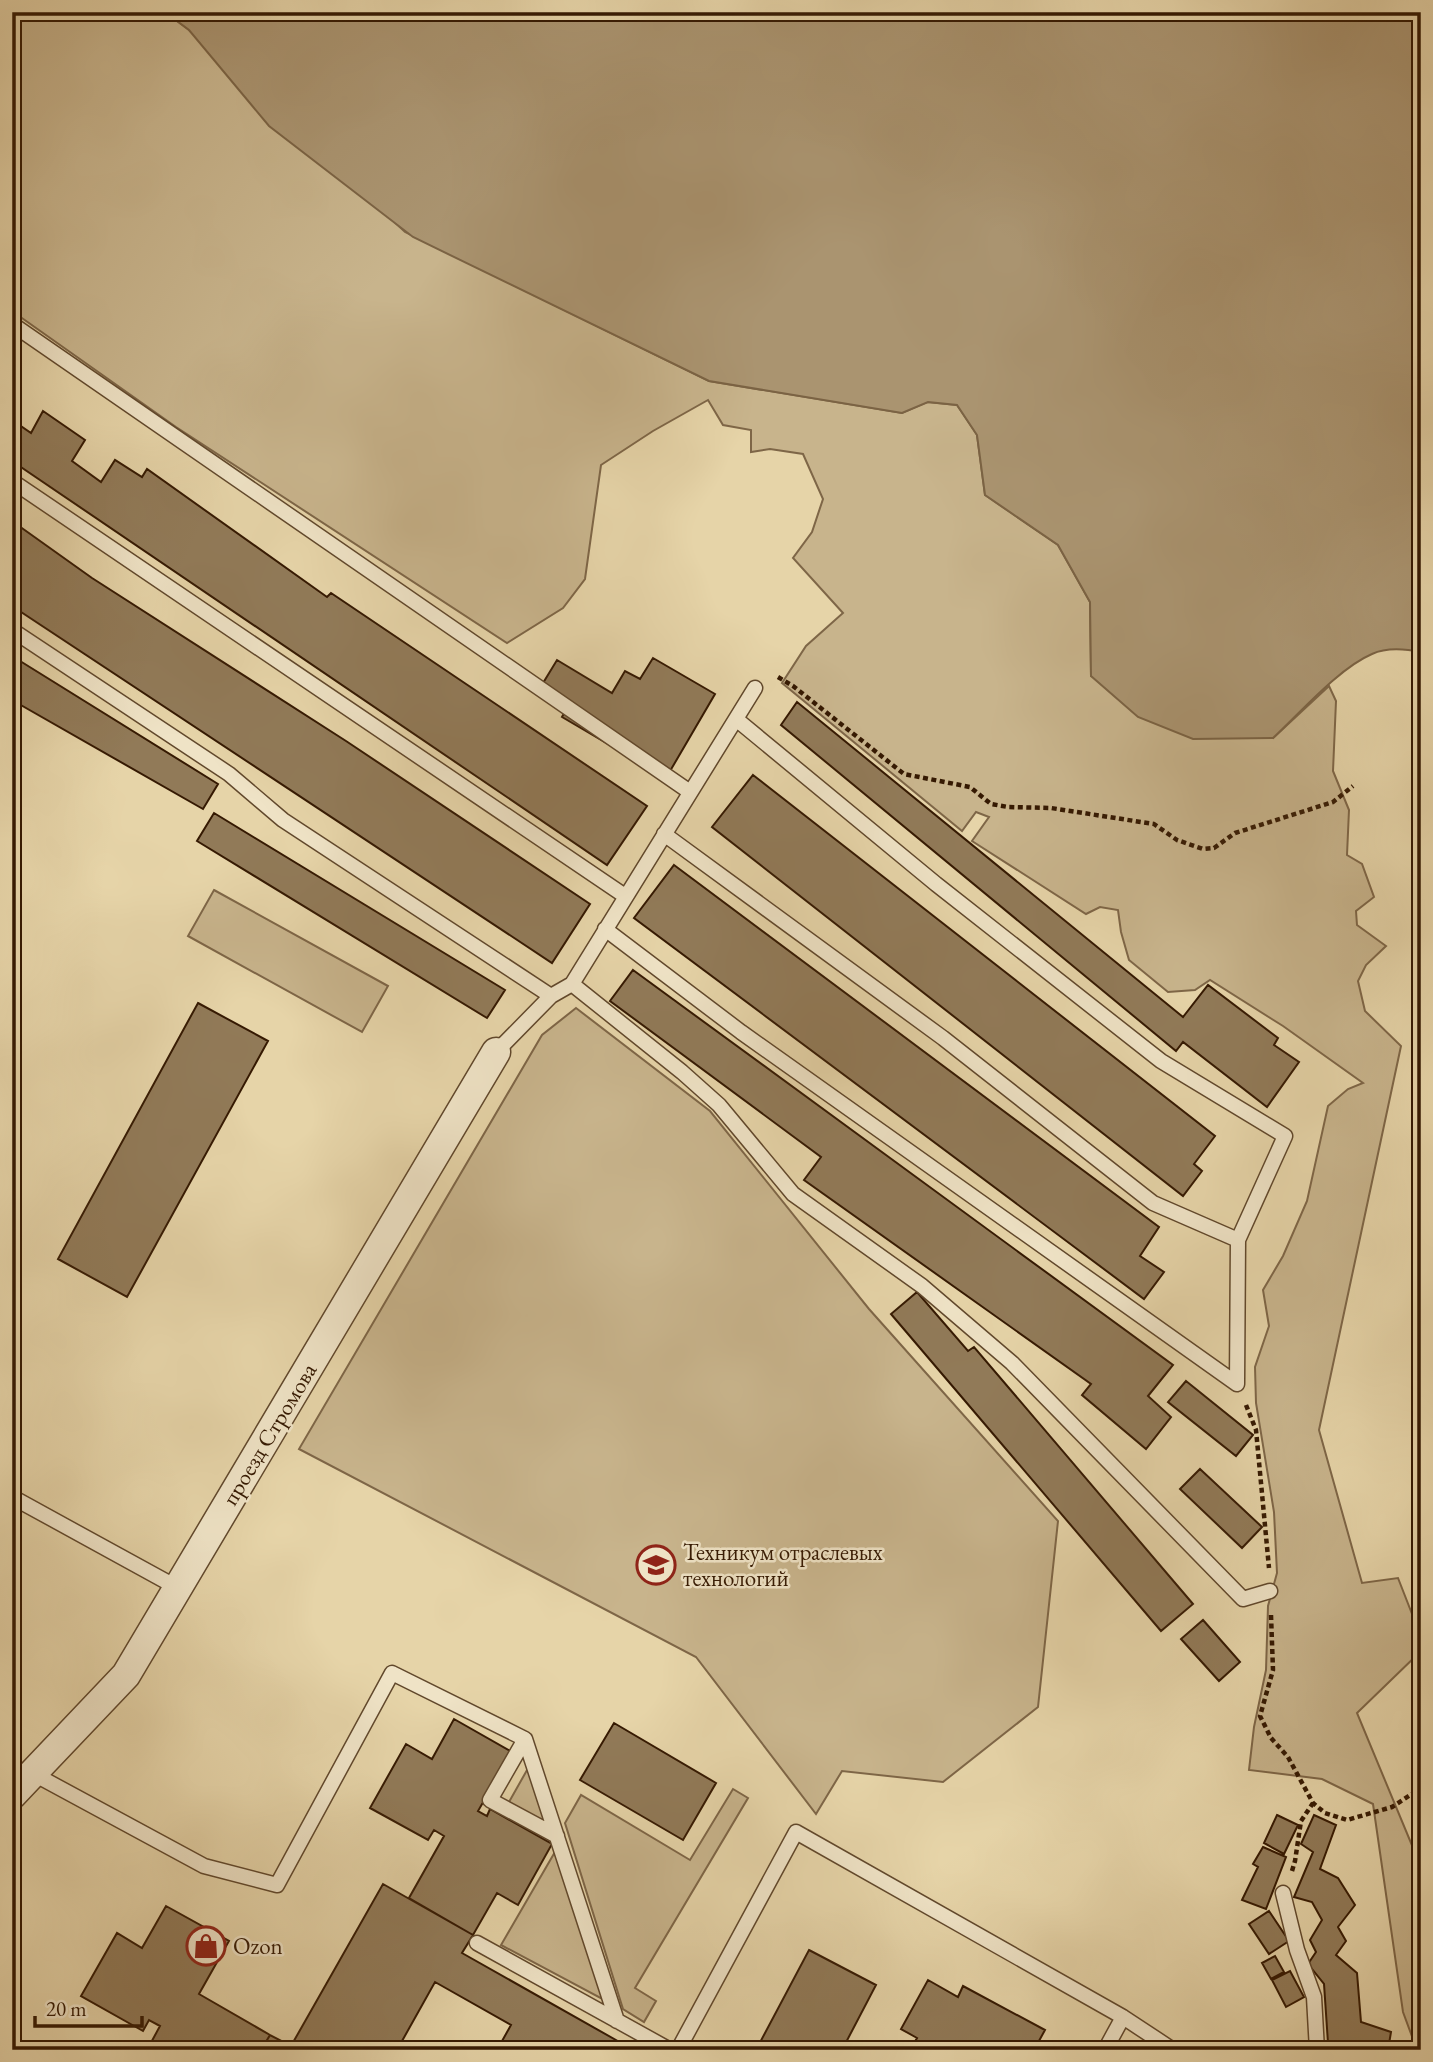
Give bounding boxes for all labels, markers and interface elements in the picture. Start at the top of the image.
street label: проезд Стромова [215,1357,324,1511]
place label: Техникум отраслевых технологий [683,1537,883,1593]
school or university icon: Техникум отраслевых технологий [635,1544,677,1586]
shop icon: Ozon [185,1925,227,1967]
place label: Ozon [233,1931,283,1961]
scale bar [35,1985,142,2029]
text: 20 m [46,1995,87,2022]

